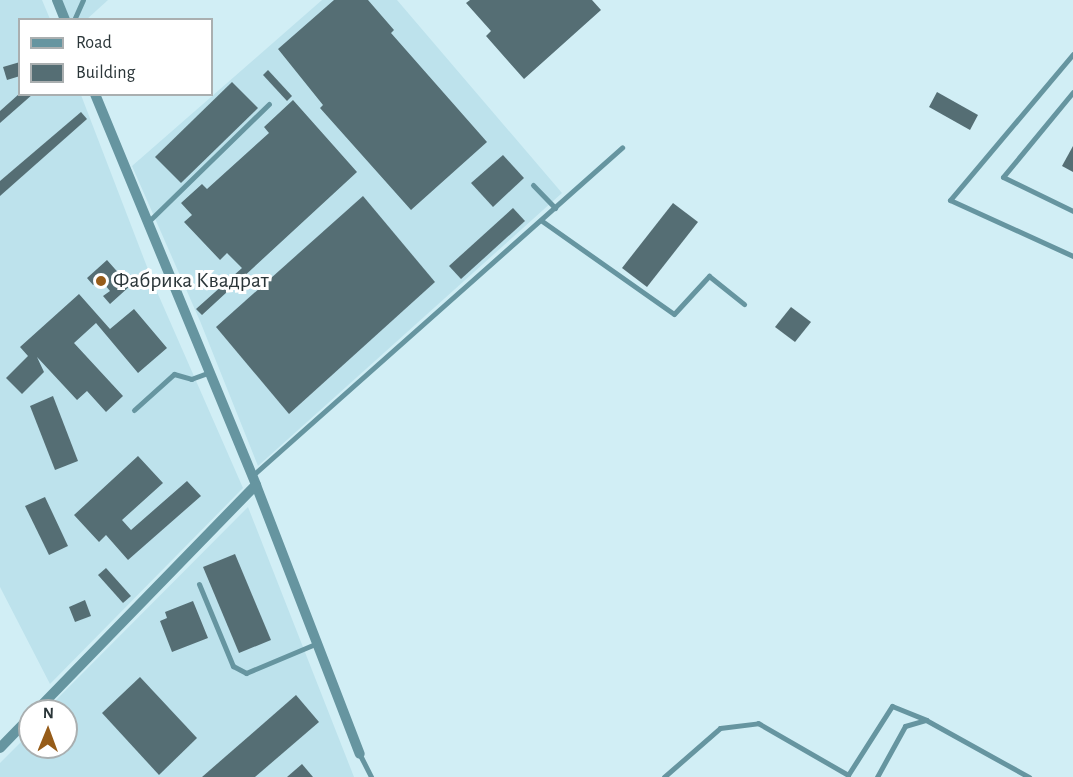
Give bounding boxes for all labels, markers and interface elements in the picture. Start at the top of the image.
legend [18,18,213,96]
text: Road [76,34,112,52]
text: Building [76,64,135,82]
place label: Фабрика Квадрат [113,268,269,294]
marker: Фабрика Квадрат [94,274,108,288]
north arrow [18,699,78,759]
text: N [43,705,54,721]

